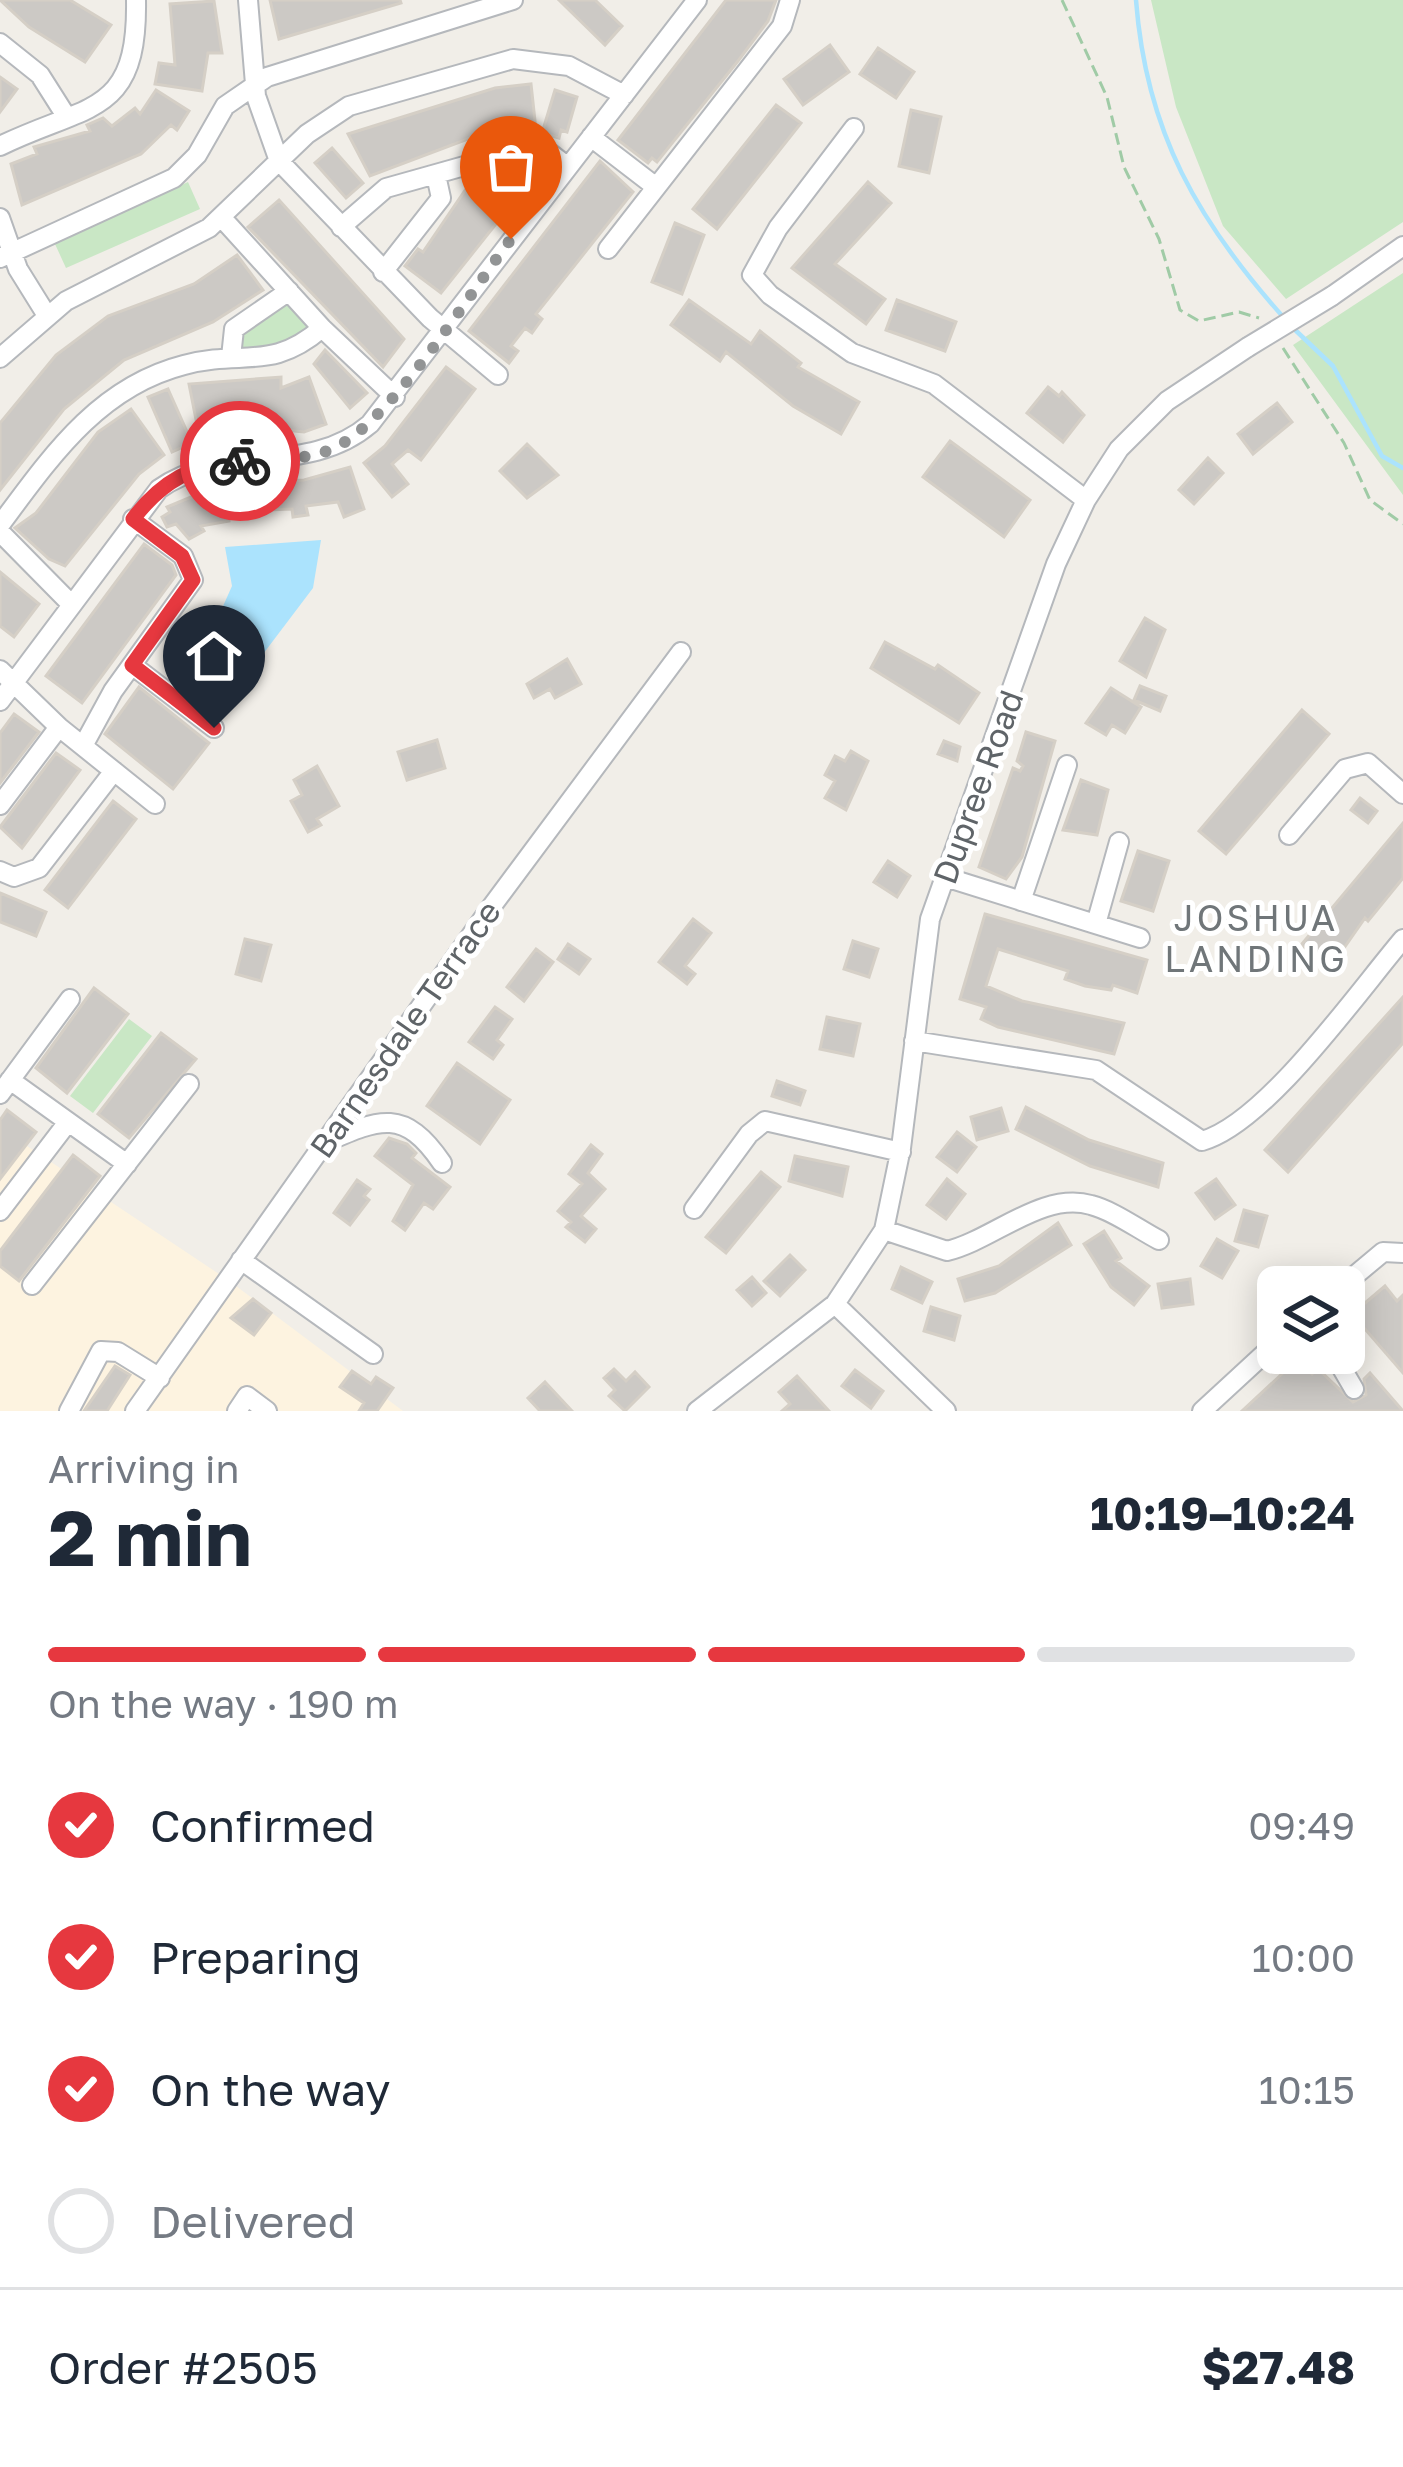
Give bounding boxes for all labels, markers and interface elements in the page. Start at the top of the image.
pin [460,116,562,239]
icon: bag [478,134,544,200]
courier [180,401,300,521]
icon: bike [207,428,273,494]
pin [163,605,265,728]
icon: home [181,623,247,689]
street label: Dupree Road [924,685,1031,889]
street label: Barnesdale Terrace [301,893,508,1165]
district label: JOSHUA LANDING [1164,896,1348,980]
map controls [1257,1266,1365,1374]
button: layers [1257,1266,1365,1374]
text: Arriving in [48,1445,239,1492]
text: 10:19–10:24 [1090,1486,1355,1540]
text: 2 min [48,1490,252,1583]
text: On the way · 190 m [48,1680,399,1727]
icon: check [48,1792,114,1858]
text: Confirmed [150,1798,375,1852]
text: 09:49 [1248,1802,1355,1849]
icon: check [48,1924,114,1990]
text: Preparing [150,1930,361,1984]
text: 10:00 [1252,1934,1355,1981]
icon: check [48,2056,114,2122]
text: On the way [150,2062,391,2116]
text: 10:15 [1259,2066,1355,2113]
text: Delivered [150,2194,355,2248]
text: Order #2505 [48,2340,318,2394]
text: $27.48 [1202,2340,1355,2394]

